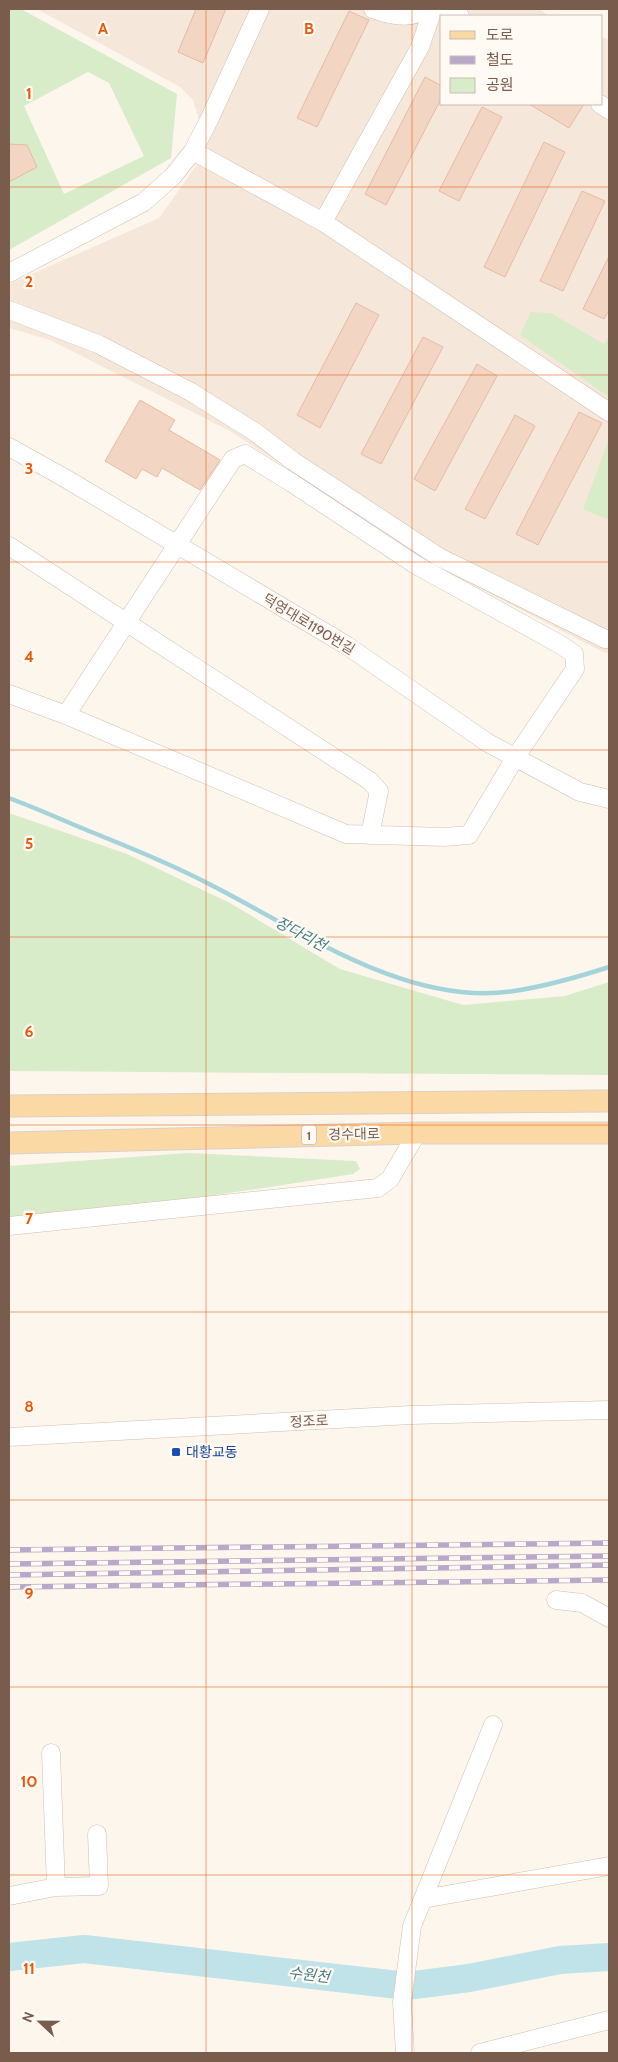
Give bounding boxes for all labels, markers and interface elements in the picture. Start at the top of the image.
legend [440,15,603,105]
text: A [98,19,108,38]
text: B [304,19,314,38]
text: 도로 [486,26,514,44]
text: 철도 [486,51,514,69]
text: 공원 [486,76,514,94]
text: 1 [26,84,32,103]
text: 2 [25,272,33,291]
text: 3 [25,459,33,478]
street label: 덕영대로1190번길 [260,589,358,659]
text: 4 [24,647,34,666]
text: 5 [25,834,33,853]
water label: 장다리천 [272,913,332,956]
text: 6 [25,1022,34,1041]
street label: 경수대로 [328,1125,380,1143]
road number: 1 [302,1126,316,1144]
text: 7 [25,1209,34,1228]
text: 8 [24,1397,34,1416]
street label: 정조로 [289,1411,329,1431]
place label: 대황교동 [186,1443,238,1461]
marker: 대황교동 [170,1446,182,1458]
text: 9 [25,1584,34,1603]
text: 10 [20,1772,38,1791]
text: 11 [23,1959,35,1978]
water label: 수원천 [287,1964,333,1987]
north arrow [15,1997,65,2047]
text: N [18,2009,38,2025]

